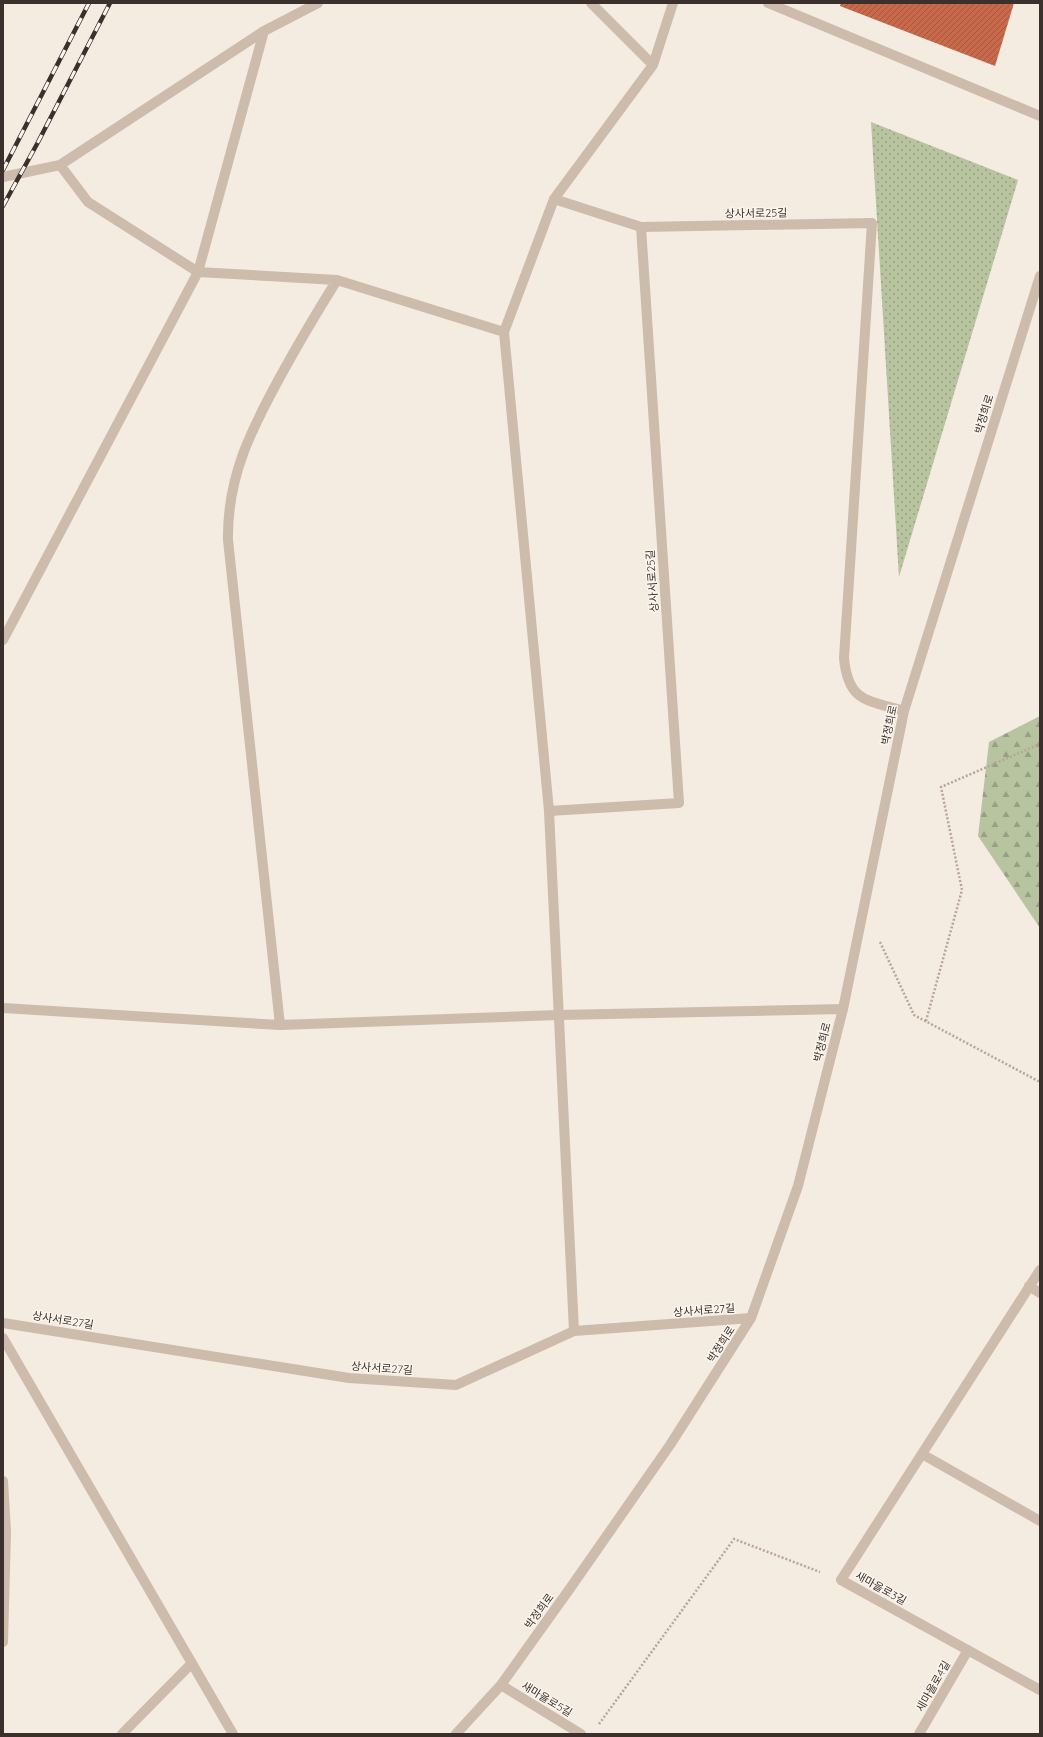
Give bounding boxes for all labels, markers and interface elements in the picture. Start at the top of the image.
street label: 상사서로25길 [725,205,787,221]
street label: 박정희로 [971,393,997,435]
street label: 상사서로25길 [643,549,661,613]
street label: 박정희로 [878,704,900,746]
street label: 박정희로 [810,1021,834,1063]
street label: 상사서로27길 [673,1301,735,1319]
street label: 상사서로27길 [31,1308,95,1332]
street label: 박정희로 [704,1323,738,1365]
street label: 상사서로27길 [351,1359,413,1377]
street label: 새마을로3길 [853,1568,909,1608]
street label: 박정희로 [521,1591,557,1631]
street label: 새마을로4길 [913,1658,953,1714]
street label: 새마을로5길 [519,1678,575,1720]

